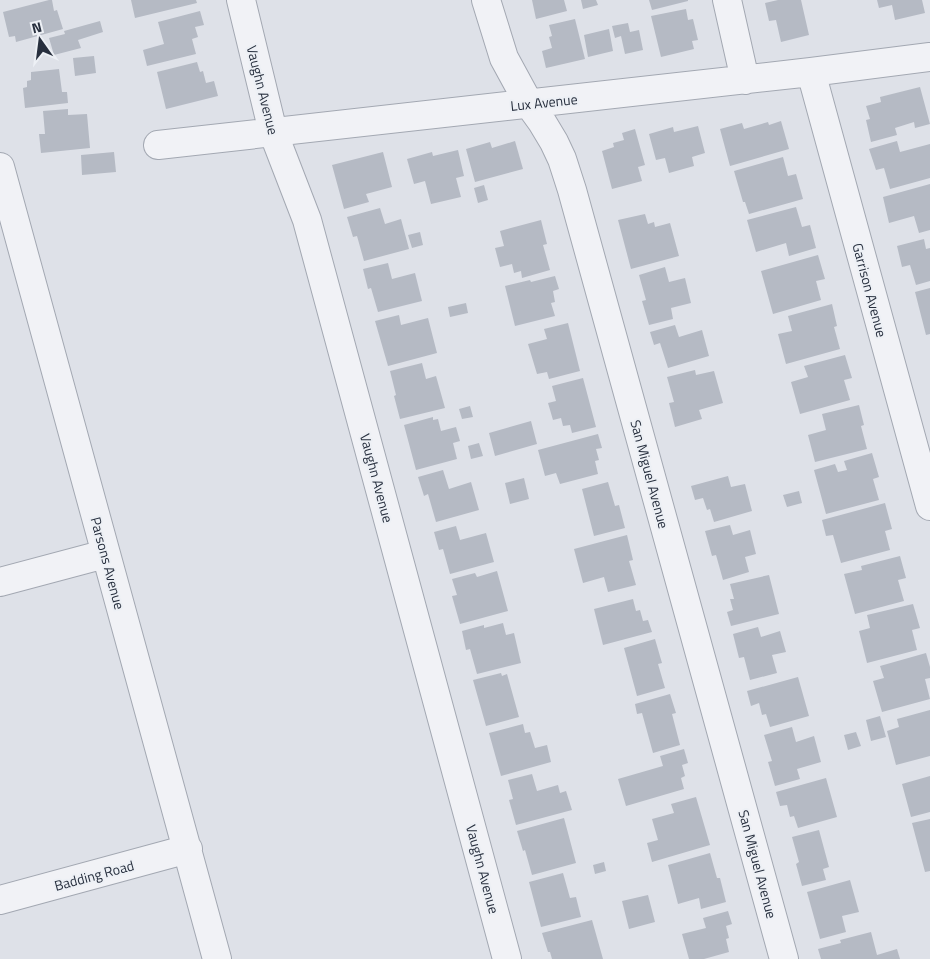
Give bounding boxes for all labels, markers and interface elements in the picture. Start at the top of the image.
north arrow [15,15,65,65]
text: N [29,16,44,38]
street label: Vaughn Avenue [242,43,284,137]
street label: Lux Avenue [509,88,579,116]
street label: Garrison Avenue [847,241,893,339]
street label: San Miguel Avenue [625,417,675,531]
street label: Vaughn Avenue [355,431,399,525]
street label: Parsons Avenue [86,514,130,612]
street label: San Miguel Avenue [733,807,783,921]
street label: Vaughn Avenue [461,822,505,916]
street label: Badding Road [52,854,136,896]

